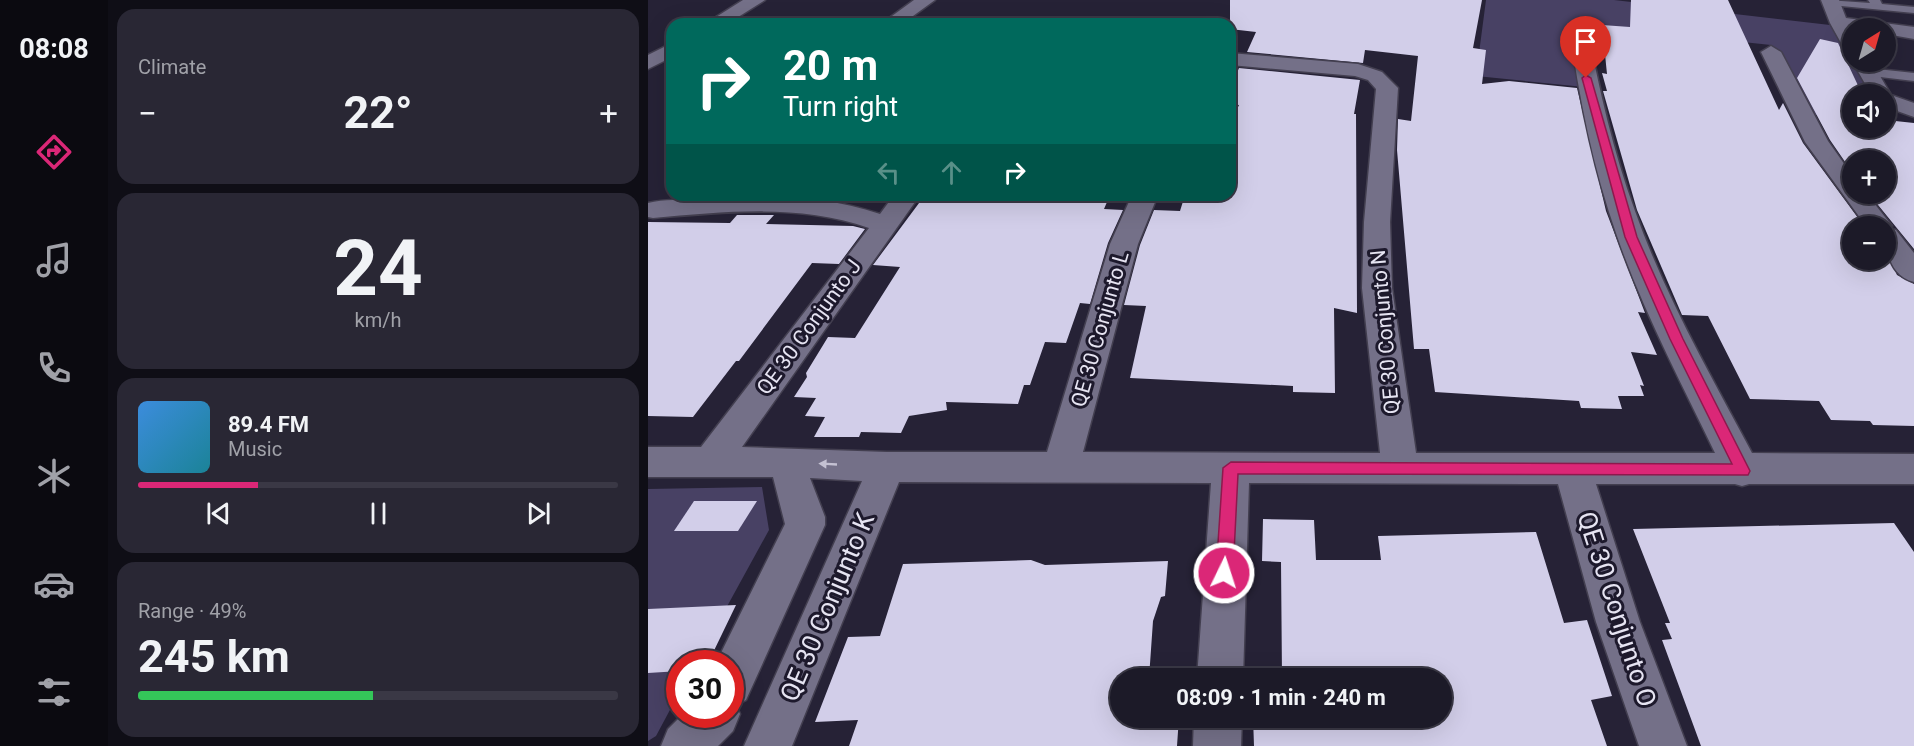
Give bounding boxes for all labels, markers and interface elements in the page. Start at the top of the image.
pin [1560,16,1611,78]
north arrow [1842,18,1896,72]
map controls [1842,18,1896,270]
icon: arrive [1569,25,1602,58]
text: 08:08 [19,33,89,65]
text: 20 m [783,41,878,90]
icon: right [684,42,762,120]
text: Climate [138,55,206,79]
button: sound [1842,84,1896,138]
text: 22° [343,86,413,139]
text: Turn right [783,91,898,123]
text: − [138,94,157,133]
text: + [599,94,618,133]
icon: directions [33,131,75,173]
button: + [1842,150,1896,204]
icon: left [872,156,905,189]
icon: ahead [935,156,968,189]
icon: right [998,156,1031,189]
button: − [1842,216,1896,270]
text: 24 [333,223,423,314]
icon: music [33,239,75,281]
street label: QE 30 Conjunto L [1066,248,1134,410]
street label: QE 30 Conjunto N [1366,249,1404,415]
street label: QE 30 Conjunto J [752,255,866,399]
text: km/h [355,308,401,332]
icon: phone [33,347,75,389]
text: 89.4 FM [228,412,309,437]
text: Music [228,437,282,461]
icon: climate [33,455,75,497]
one-way arrow [819,459,838,468]
icon: previous [202,497,235,530]
icon: pause [362,497,395,530]
icon: next [522,497,555,530]
street label: QE 30 Conjunto K [774,508,880,706]
street label: QE 30 Conjunto O [1571,508,1663,710]
position arrow [1192,541,1256,605]
icon: car [33,563,75,605]
text: Range · 49% [138,599,246,623]
text: 245 km [138,630,290,683]
speed limit sign: 30 [666,650,744,728]
icon: filters [33,671,75,713]
text: 08:09 · 1 min · 240 m [1176,685,1386,710]

